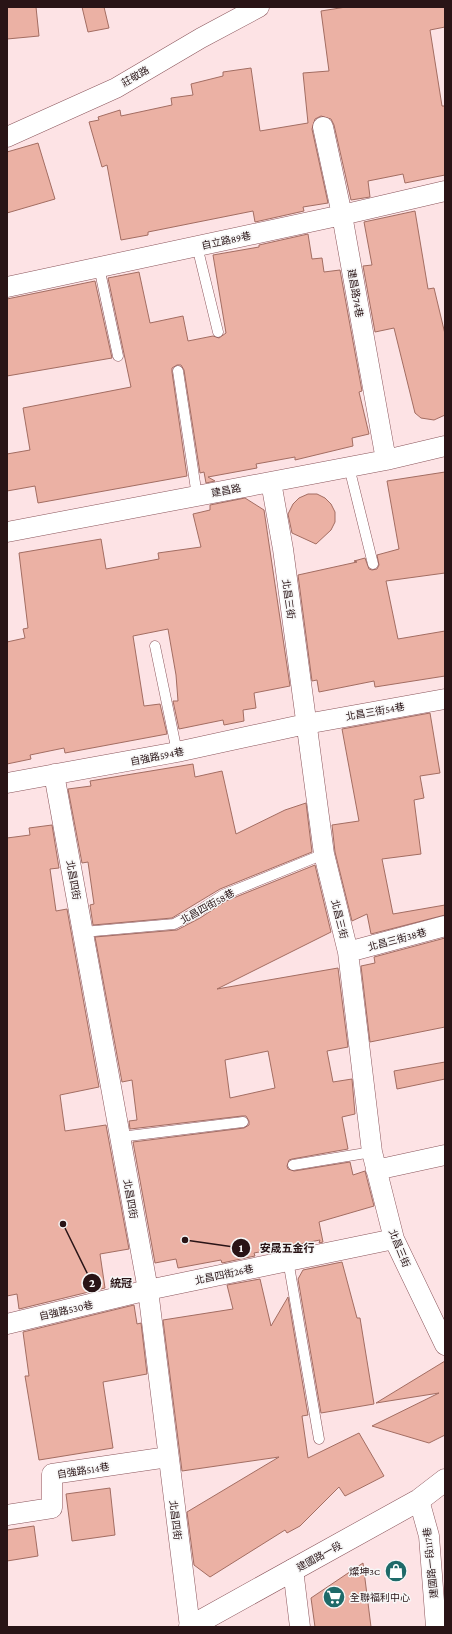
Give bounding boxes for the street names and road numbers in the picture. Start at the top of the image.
street label: 莊敬路 [120,64,151,89]
street label: 自立路89巷 [200,230,252,251]
street label: 建昌路74巷 [346,268,365,318]
street label: 建昌路 [210,482,242,499]
street label: 北昌三街 [280,578,297,620]
street label: 北昌三街54巷 [345,701,406,722]
street label: 自強路594巷 [129,746,185,767]
street label: 北昌四街 [65,859,82,901]
street label: 北昌四街58巷 [178,887,236,926]
street label: 北昌三街 [329,898,350,940]
street label: 北昌三街38巷 [367,926,428,953]
street label: 北昌四街 [122,1178,139,1220]
street label: 北昌三街 [387,1228,412,1269]
street label: 北昌四街26巷 [194,1263,255,1286]
street label: 自強路530巷 [38,1299,94,1322]
street label: 自強路514巷 [56,1461,110,1480]
street label: 北昌四街 [168,1500,183,1541]
street label: 建國路一段117巷 [421,1527,440,1599]
street label: 建國路一段 [295,1540,344,1573]

